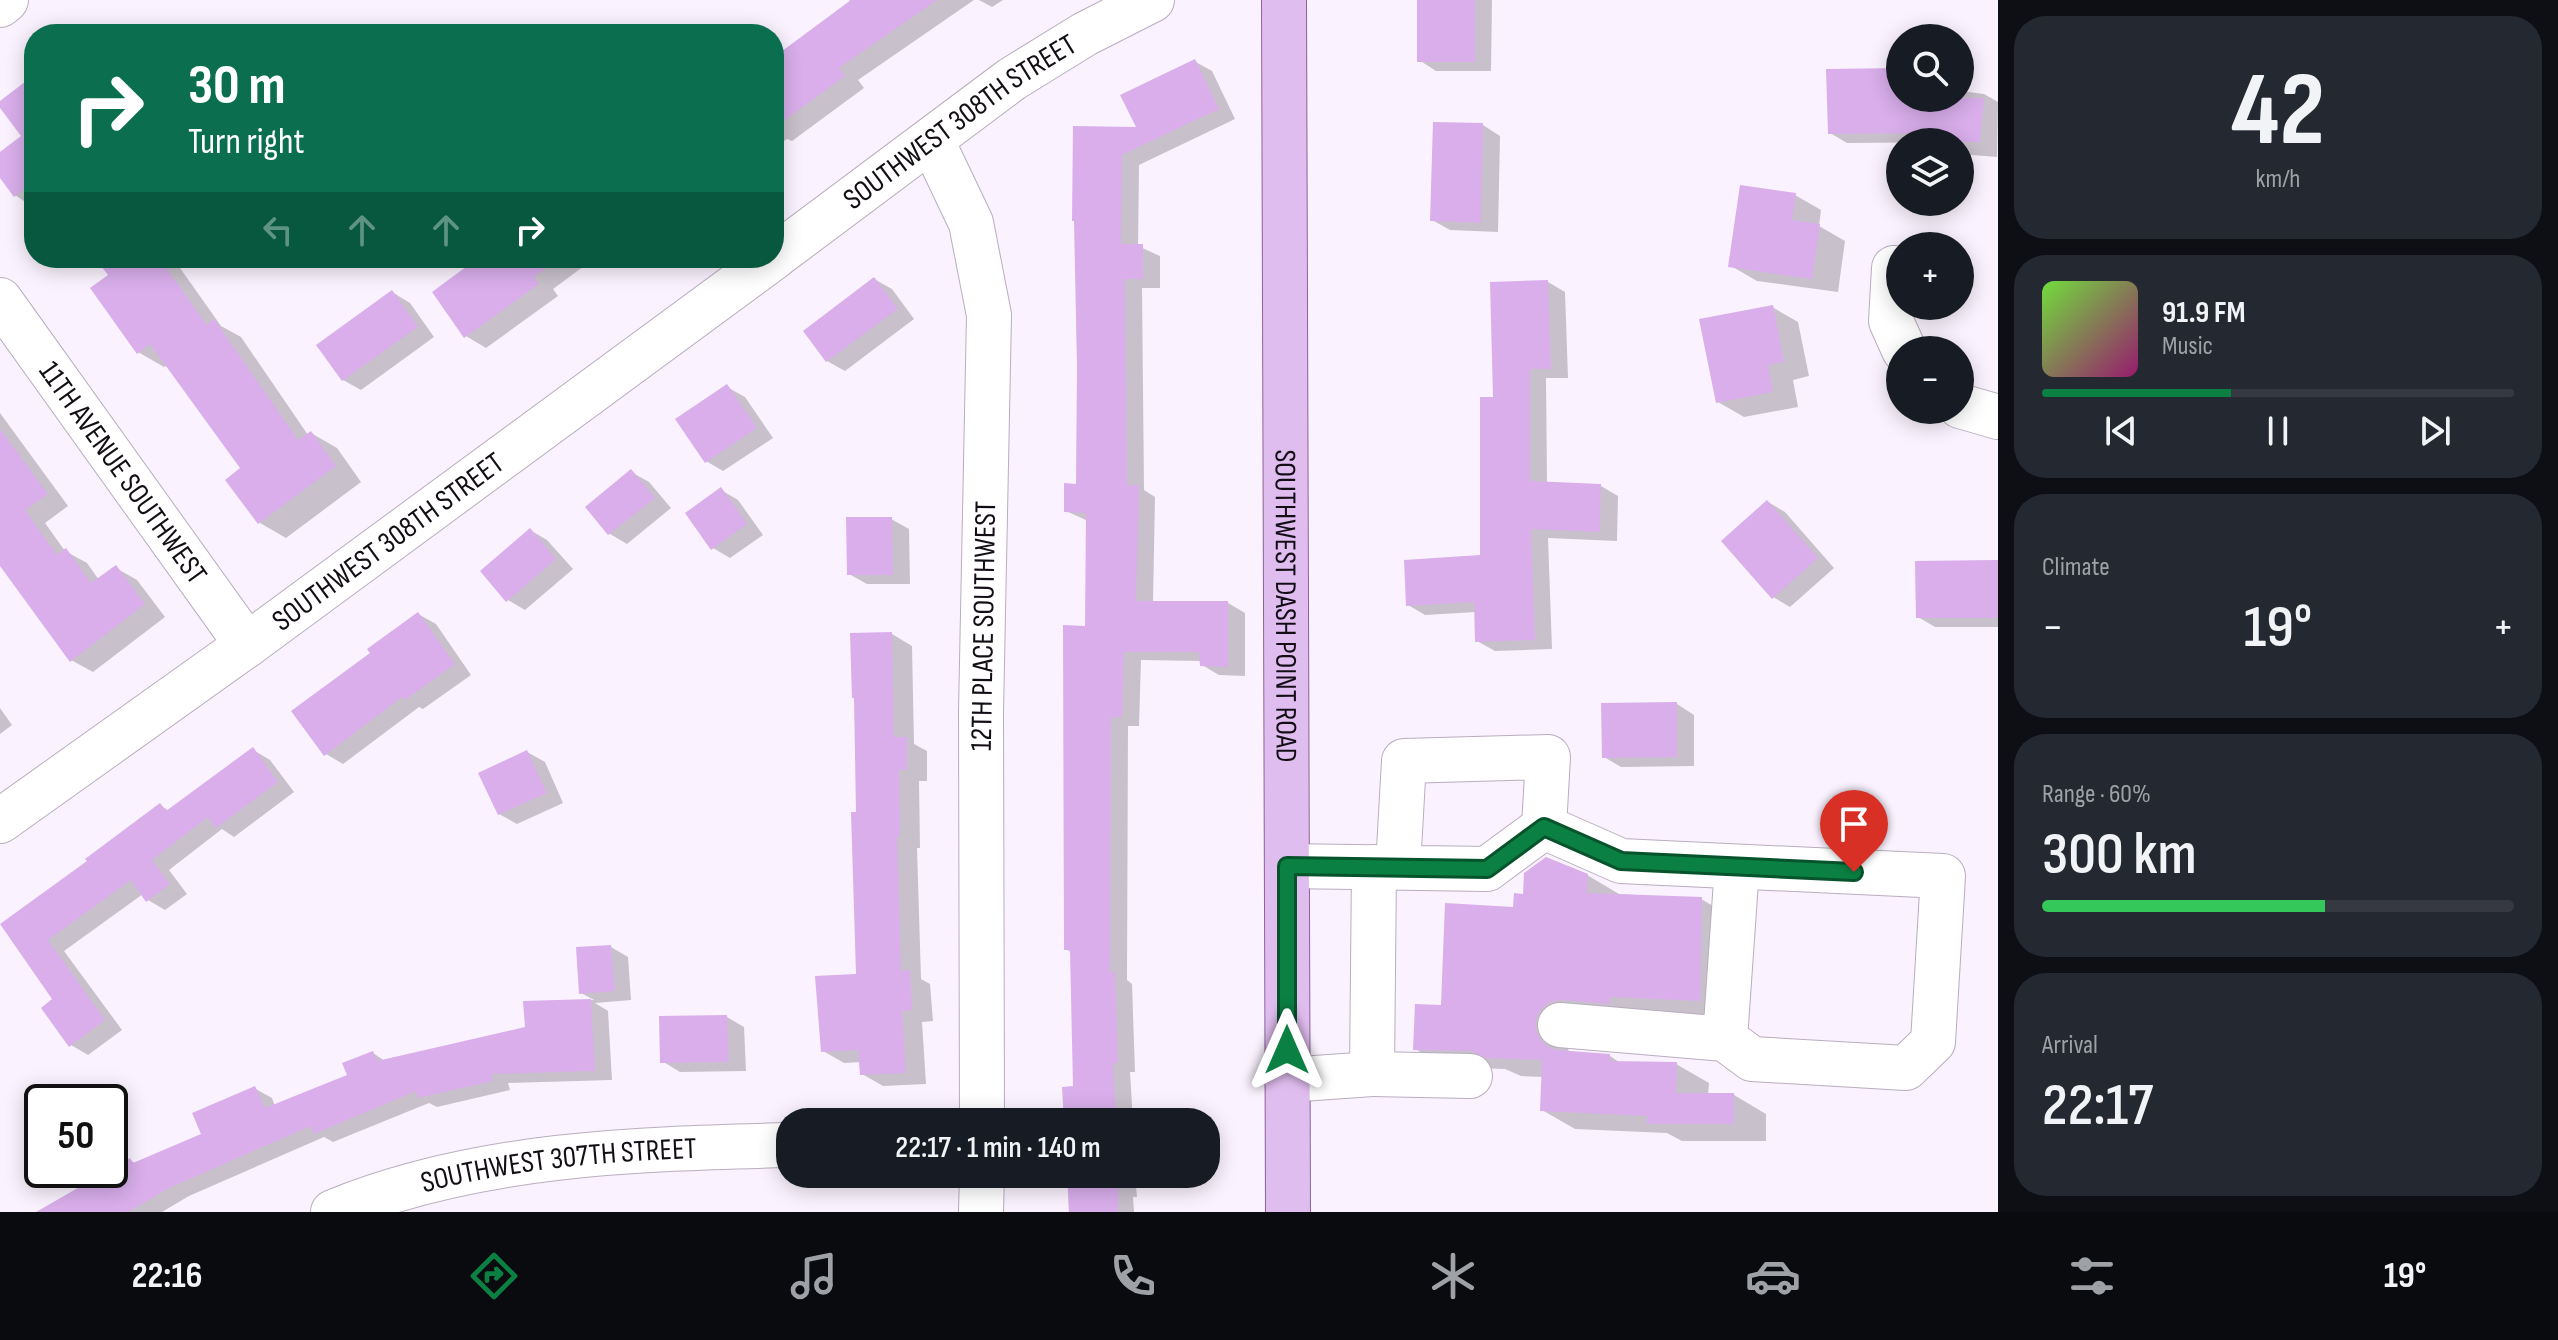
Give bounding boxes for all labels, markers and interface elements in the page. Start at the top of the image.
map controls [1886,24,1974,424]
button: search [1886,24,1974,112]
street label: SOUTHWEST 308TH STREET [837,27,1083,218]
text: 42 [2231,49,2325,174]
text: 30 m [188,53,286,120]
icon: right [56,56,160,160]
text: Turn right [188,121,305,164]
button: layers [1886,128,1974,216]
text: km/h [2256,164,2300,195]
icon: left [256,208,300,252]
icon: ahead [340,208,384,252]
icon: ahead [424,208,468,252]
icon: right [508,208,552,252]
button: + [1886,232,1974,320]
text: 91.9 FM [2162,295,2246,331]
text: Music [2162,331,2213,362]
button: − [1886,336,1974,424]
street label: 11TH AVENUE SOUTHWEST [31,355,214,591]
icon: previous [2099,409,2143,453]
icon: pause [2256,409,2300,453]
icon: next [2413,409,2457,453]
street label: SOUTHWEST 308TH STREET [266,445,511,639]
street label: SOUTHWEST DASH POINT ROAD [1266,449,1304,763]
street label: 12TH PLACE SOUTHWEST [964,501,1004,751]
text: Climate [2042,552,2110,583]
text: 19° [2244,592,2312,664]
text: − [2042,601,2064,654]
text: + [2492,601,2514,654]
text: Range · 60% [2042,779,2151,810]
pin [1820,790,1888,872]
icon: arrive [1832,802,1876,846]
text: 300 km [2042,819,2197,891]
position arrow [1245,1008,1329,1092]
text: Arrival [2042,1030,2098,1061]
text: 22:17 [2042,1070,2153,1142]
speed limit sign: 50 [24,1084,128,1188]
text: 22:17 · 1 min · 140 m [895,1130,1101,1166]
street label: SOUTHWEST 307TH STREET [417,1131,697,1201]
icon: directions [466,1248,522,1304]
icon: music [786,1248,842,1304]
icon: phone [1105,1248,1161,1304]
icon: climate [1425,1248,1481,1304]
icon: car [1745,1248,1801,1304]
icon: filters [2064,1248,2120,1304]
text: 22:16 [132,1255,202,1298]
text: 19° [2384,1255,2426,1298]

